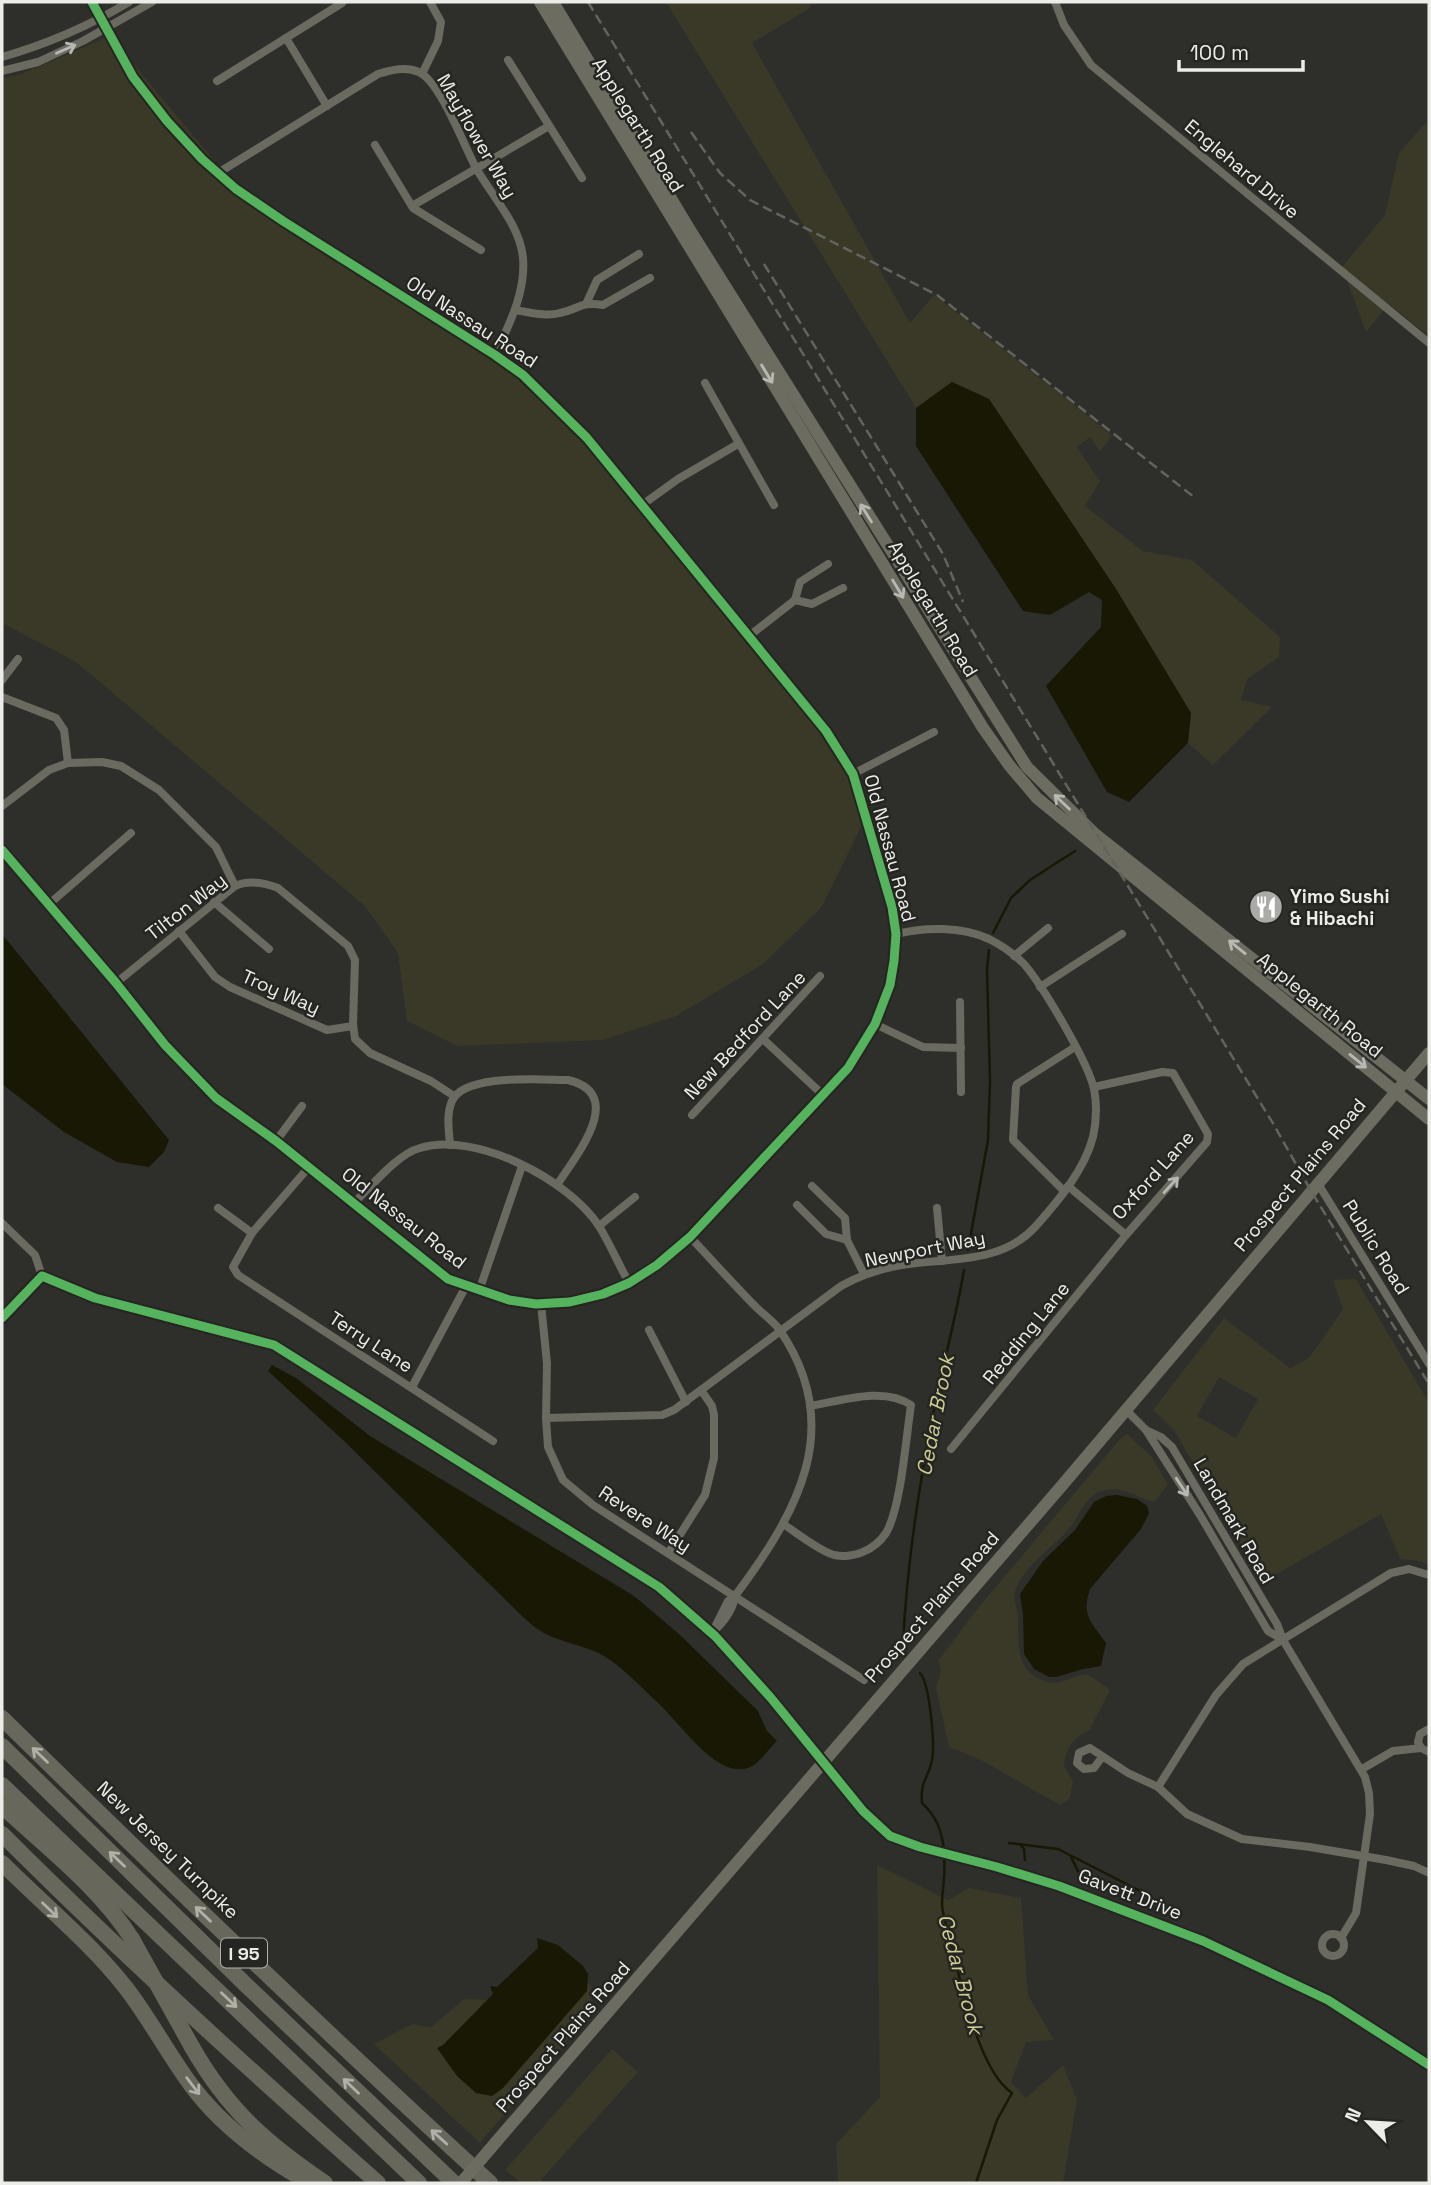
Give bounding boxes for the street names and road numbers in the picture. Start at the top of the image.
street label: Applegarth Road [586,53,690,197]
street label: Mayflower Way [431,69,523,203]
street label: Englehard Drive [1179,114,1305,224]
street label: Old Nassau Road [402,270,542,374]
street label: Applegarth Road [882,536,984,682]
street label: Old Nassau Road [858,771,922,925]
street label: Tilton Way [141,868,231,946]
street label: Applegarth Road [1252,947,1388,1063]
street label: Troy Way [238,964,324,1020]
street label: New Bedford Lane [679,965,811,1105]
street label: Prospect Plains Road [1228,1093,1372,1257]
street label: Oxford Lane [1106,1125,1200,1225]
street label: Old Nassau Road [337,1161,471,1275]
street label: Public Road [1337,1195,1415,1299]
street label: Newport Way [863,1225,987,1273]
street label: Redding Lane [977,1276,1075,1390]
street label: Terry Lane [324,1305,418,1379]
street label: Landmark Road [1188,1454,1280,1588]
street label: Revere Way [594,1480,696,1558]
street label: Prospect Plains Road [859,1526,1005,1688]
street label: New Jersey Turnpike [92,1776,244,1924]
street label: Gavett Drive [1074,1863,1186,1925]
road number: I 95 [221,1938,267,1968]
street label: Prospect Plains Road [490,1956,636,2118]

